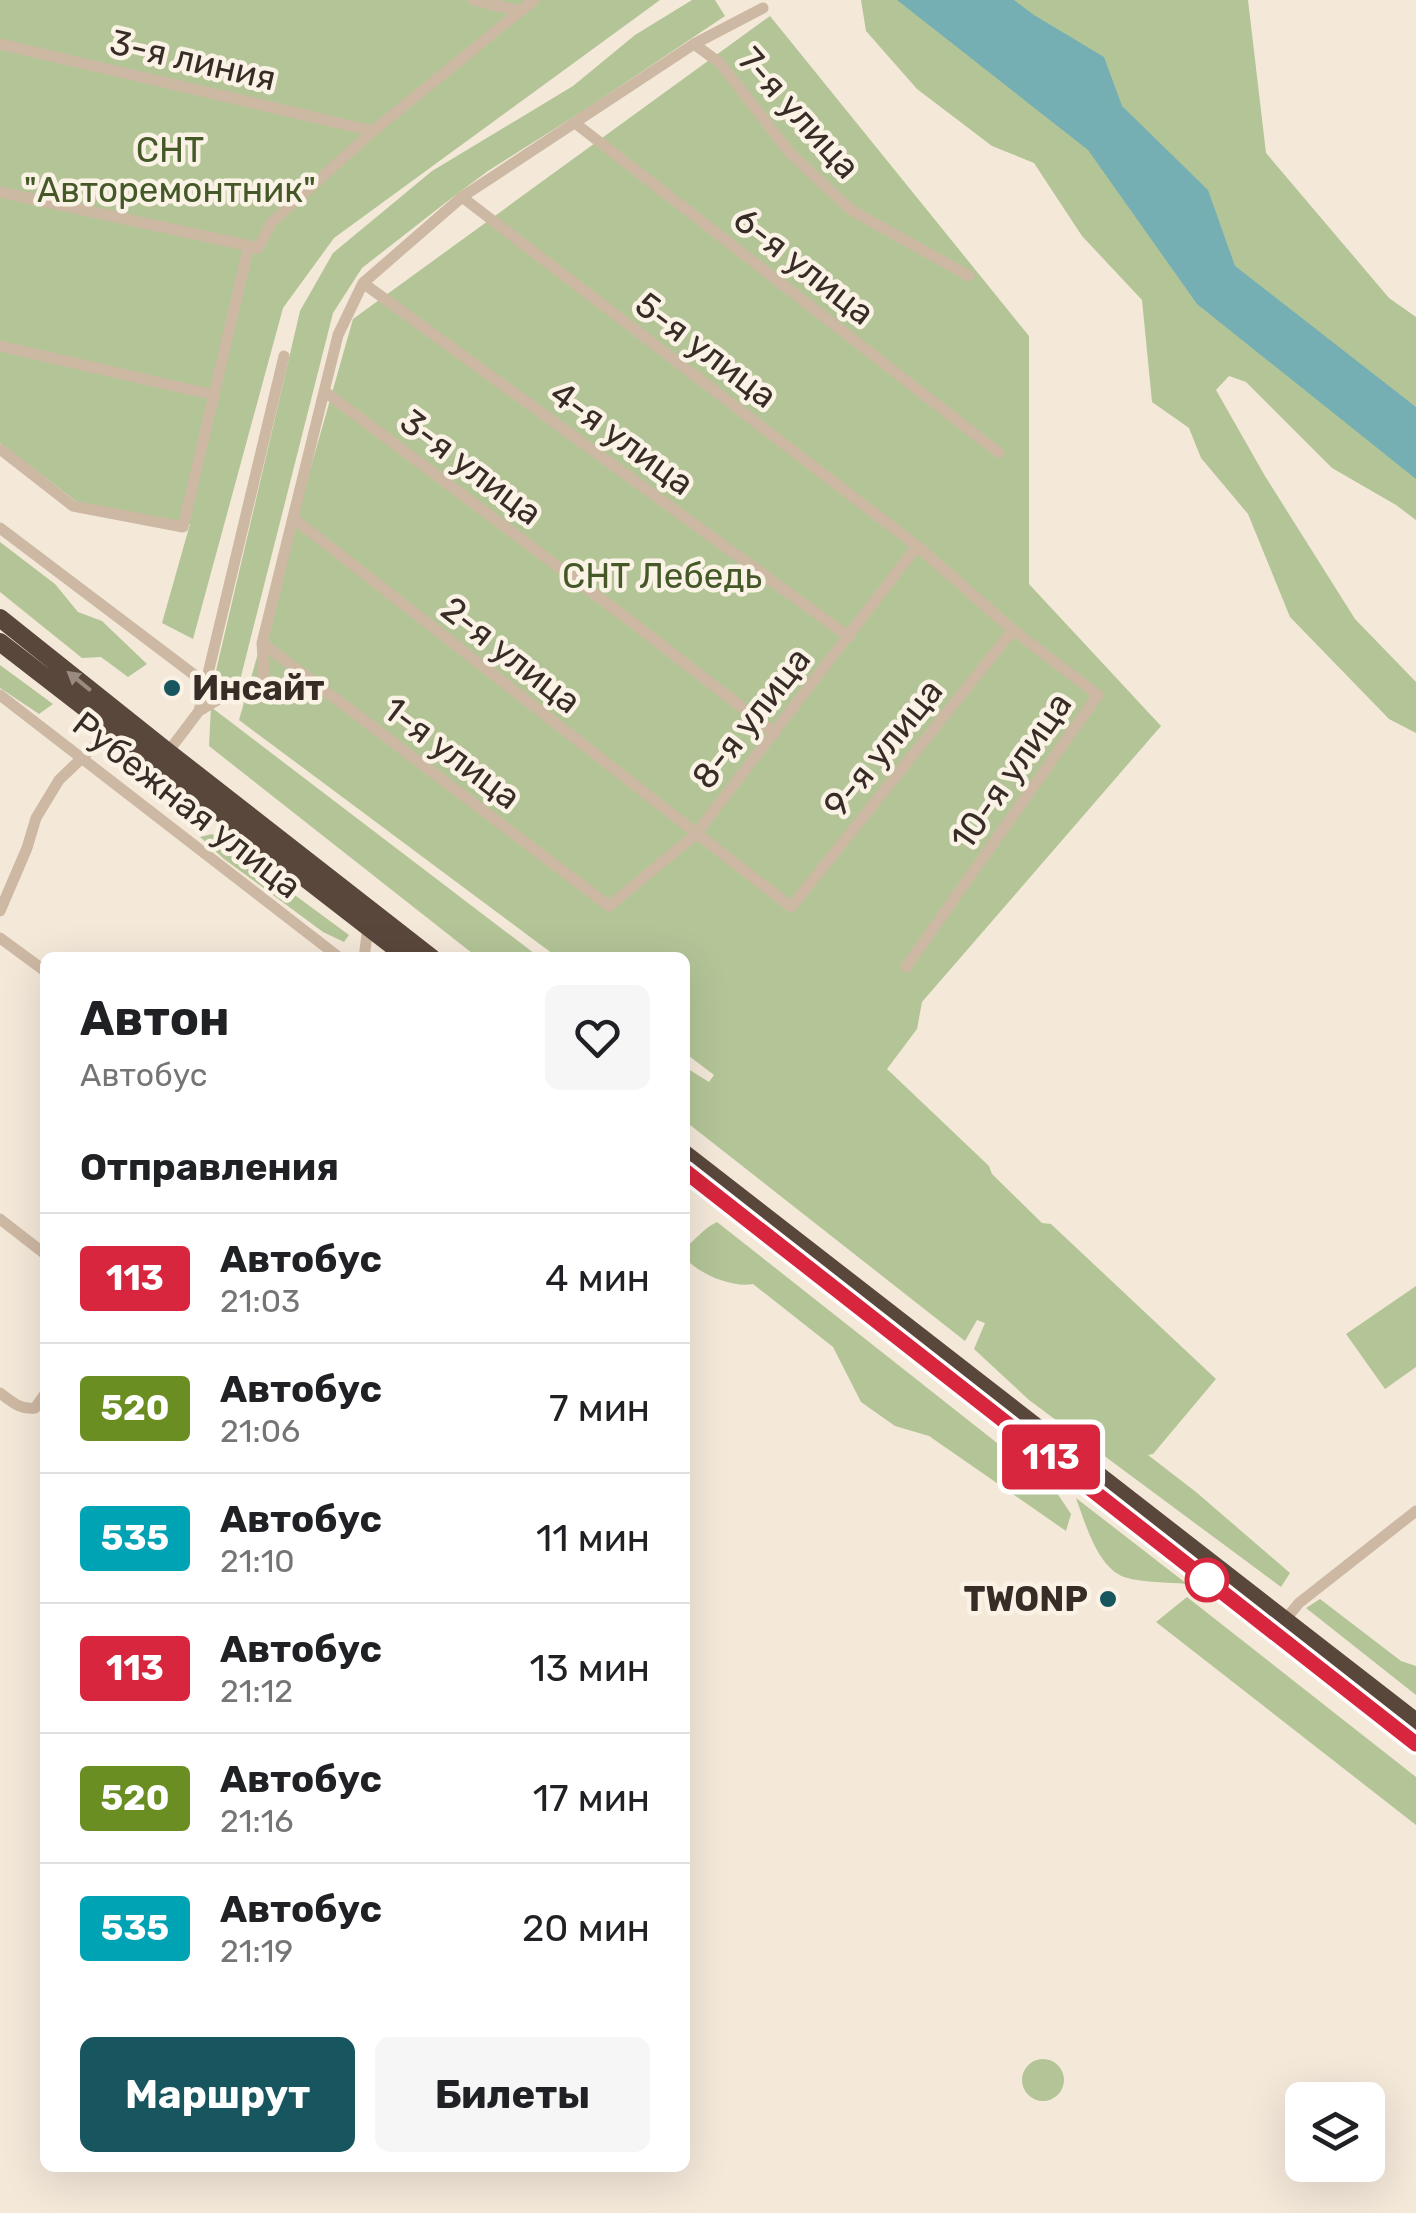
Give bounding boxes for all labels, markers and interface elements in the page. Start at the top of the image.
street label: 3-я линия [106,21,280,99]
street label: 7-я улица [729,39,869,187]
park label: СНТ "Авторемонтник" [24,129,316,211]
street label: 6-я улица [726,198,882,334]
street label: 5-я улица [627,283,785,417]
street label: 4-я улица [542,372,702,504]
street label: 3-я улица [392,400,550,534]
park label: СНТ Лебедь [562,555,762,597]
street label: 2-я улица [433,588,589,722]
street label: 8-я улица [683,639,819,797]
place label: Инсайт [192,667,324,709]
street label: 9-я улица [815,670,951,826]
one-way arrow [67,671,92,692]
marker: Инсайт [161,677,183,699]
street label: 10-я улица [941,684,1081,858]
street label: 1-я улица [375,688,529,818]
street label: Рубежная улица [64,703,310,907]
button: heart [545,985,650,1090]
text: Автон [80,990,230,1047]
text: Автобус [80,1056,207,1094]
text: Отправления [80,1144,339,1190]
text: Автобус [220,1236,382,1282]
text: 4 мин [545,1255,650,1301]
text: 113 [106,1257,164,1299]
text: 21:03 [220,1282,300,1320]
text: Автобус [220,1366,382,1412]
text: 7 мин [549,1385,650,1431]
text: 520 [100,1387,170,1429]
text: 21:06 [220,1412,300,1450]
line badge: 113 [994,1424,1108,1490]
text: 113 [1022,1436,1080,1478]
text: Автобус [220,1496,382,1542]
text: 11 мин [536,1515,650,1561]
text: 535 [101,1517,169,1559]
text: 21:10 [220,1542,295,1580]
unlabelled marker [1186,1559,1228,1601]
place label: TWONP [963,1578,1088,1620]
marker: TWONP [1097,1588,1119,1610]
text: Автобус [220,1626,382,1672]
text: 13 мин [529,1645,650,1691]
text: 113 [106,1647,164,1689]
text: 21:12 [220,1672,293,1710]
text: Автобус [220,1756,382,1802]
text: 17 мин [533,1775,650,1821]
text: 520 [100,1777,170,1819]
text: 21:16 [220,1802,294,1840]
text: Автобус [220,1886,382,1932]
text: 20 мин [522,1905,650,1951]
text: 535 [101,1907,169,1949]
text: 21:19 [220,1932,293,1970]
button: Маршрут [80,2037,355,2152]
button: Билеты [375,2037,650,2152]
map controls [1285,2082,1385,2182]
button: layers [1285,2082,1385,2182]

